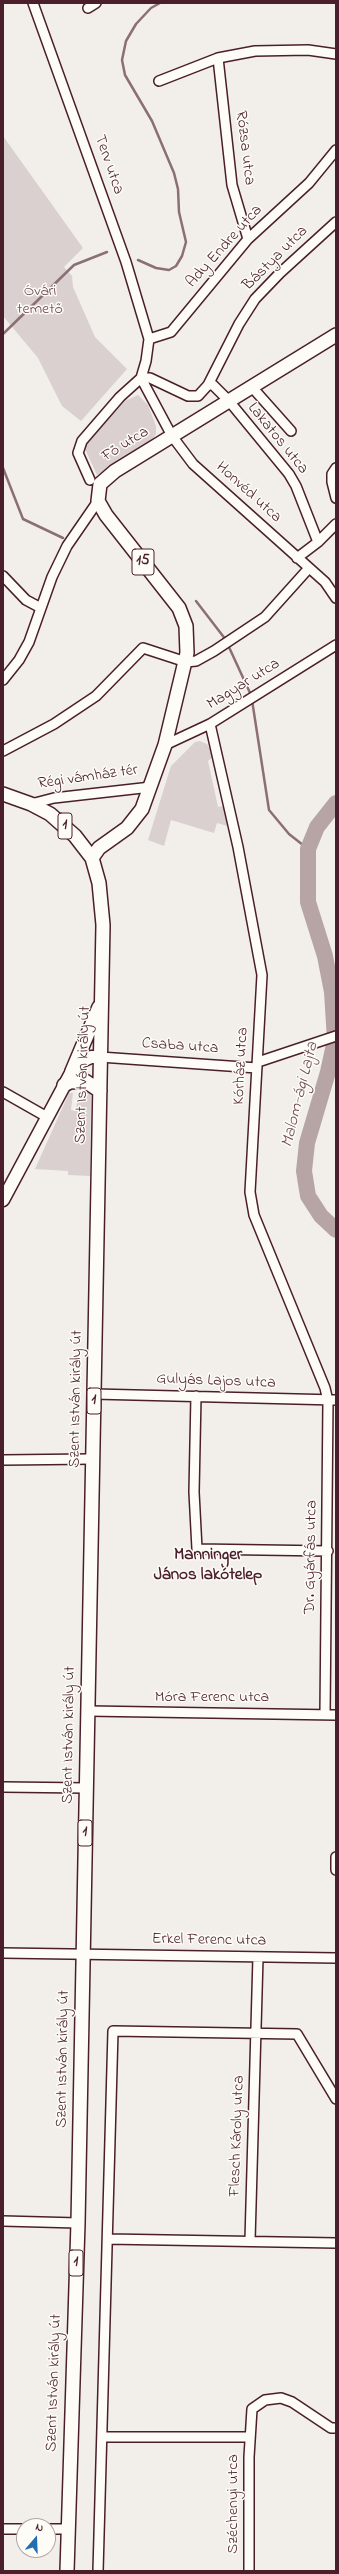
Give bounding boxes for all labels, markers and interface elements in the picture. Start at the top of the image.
street label: Rózsa utca [230,110,258,186]
street label: Terv utca [89,133,127,197]
street label: Ady Endre utca [183,202,267,292]
street label: Bástya utca [239,222,313,296]
park label: Óvári temető [17,282,63,320]
street label: Lakatos utca [242,399,312,479]
street label: Fő utca [99,423,153,467]
street label: Honvéd utca [211,458,285,528]
road number: 15 [132,549,154,575]
street label: Magyar utca [204,655,284,715]
street label: Régi vámház tér [37,761,139,795]
road number: 1 [58,813,72,839]
street label: Szent István király út [72,1006,96,1144]
street label: Kórház utca [230,1027,254,1105]
street label: Csaba utca [141,1035,219,1059]
water label: Malom-ági Lajta [278,1040,324,1150]
street label: Szent István király út [66,1330,88,1468]
street label: Gulyás Lajos utca [156,1370,276,1394]
road number: 1 [87,1388,101,1414]
street label: Dr. Gyárfás utca [301,1500,323,1614]
district label: Manninger János lakótelep [154,1546,262,1586]
street label: Szent István király út [59,1666,81,1804]
street label: Móra Ferenc utca [155,1688,269,1708]
road number: 1 [78,1820,92,1846]
street label: Erkel Ferenc utca [152,1930,266,1952]
street label: Szent István király út [53,1990,75,2128]
street label: Flesch Károly utca [226,2075,250,2197]
road number: 1 [69,2250,83,2276]
street label: Szent István király út [43,2314,67,2452]
street label: Széchenyi utca [224,2454,244,2554]
north arrow [16,2518,56,2558]
text: N [33,2519,46,2536]

